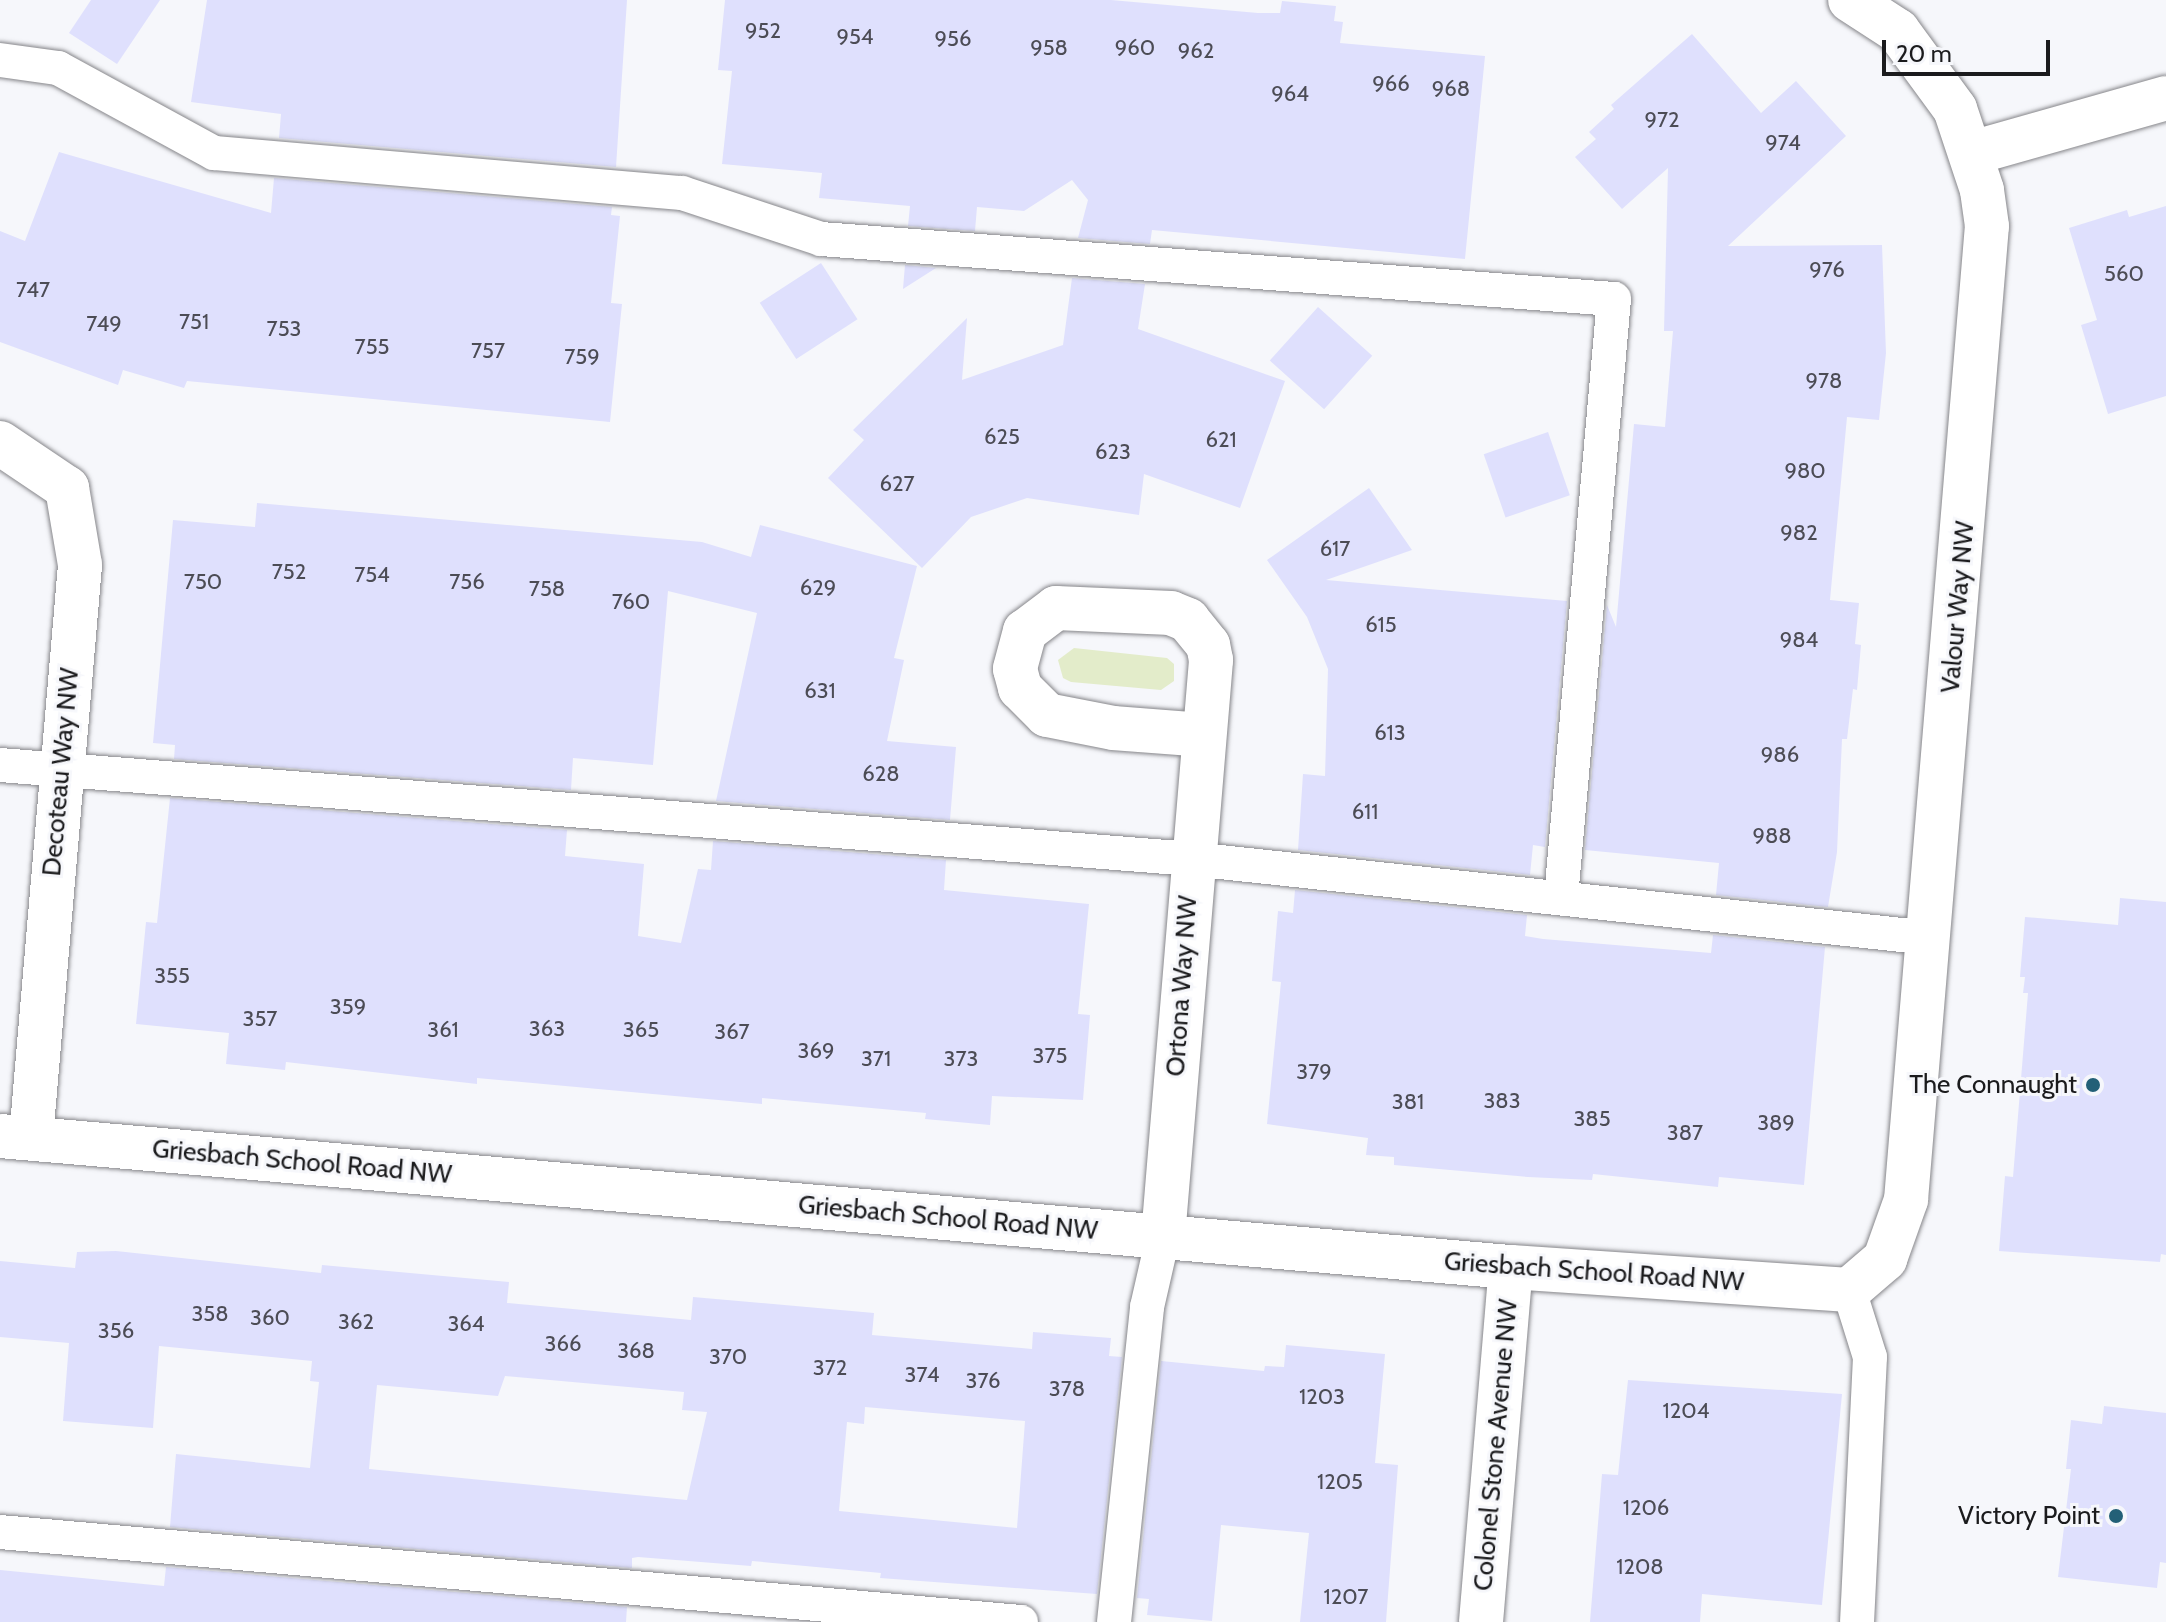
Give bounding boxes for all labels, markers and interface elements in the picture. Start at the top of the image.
house number: 952 [745,18,781,44]
house number: 954 [836,24,874,50]
scale bar [1886,24,2054,74]
house number: 956 [935,26,971,52]
house number: 958 [1030,35,1068,61]
house number: 960 [1115,35,1155,61]
house number: 962 [1178,38,1214,64]
text: 20 m [1896,39,1952,68]
house number: 966 [1372,71,1410,97]
house number: 968 [1432,76,1470,102]
house number: 964 [1271,81,1309,107]
house number: 972 [1644,107,1680,133]
house number: 974 [1765,130,1801,156]
house number: 976 [1809,257,1845,283]
house number: 560 [2104,261,2144,287]
house number: 747 [16,277,50,303]
house number: 751 [179,309,209,335]
house number: 749 [86,311,122,337]
house number: 753 [267,316,301,342]
house number: 755 [355,334,389,360]
house number: 757 [471,338,505,364]
house number: 759 [564,344,600,370]
house number: 978 [1806,368,1842,394]
house number: 625 [984,424,1020,450]
house number: 621 [1205,427,1237,453]
house number: 623 [1095,439,1131,465]
house number: 980 [1784,458,1826,484]
house number: 627 [879,471,915,497]
house number: 982 [1780,520,1818,546]
street label: Valour Way NW [1935,520,1981,694]
house number: 617 [1320,536,1350,562]
house number: 752 [272,559,306,585]
house number: 754 [354,562,390,588]
house number: 750 [184,569,222,595]
house number: 756 [449,569,485,595]
house number: 629 [800,575,836,601]
house number: 758 [529,576,565,602]
house number: 760 [612,589,650,615]
house number: 615 [1365,612,1397,638]
house number: 984 [1780,627,1818,653]
street label: Decoteau Way NW [36,666,86,878]
house number: 631 [804,678,836,704]
house number: 613 [1374,720,1406,746]
house number: 986 [1761,742,1799,768]
house number: 628 [862,761,900,787]
house number: 611 [1352,799,1378,825]
house number: 988 [1752,823,1792,849]
street label: Ortona Way NW [1160,894,1204,1078]
house number: 355 [154,963,190,989]
house number: 359 [330,994,366,1020]
house number: 357 [243,1006,277,1032]
house number: 363 [529,1016,565,1042]
house number: 361 [427,1017,459,1043]
house number: 365 [623,1017,659,1043]
house number: 367 [714,1019,750,1045]
house number: 369 [798,1038,834,1064]
house number: 375 [1033,1043,1067,1069]
house number: 371 [861,1046,891,1072]
house number: 373 [944,1046,978,1072]
house number: 379 [1296,1059,1332,1085]
place label: The Connaught [1909,1069,2077,1101]
marker: The Connaught [2084,1076,2102,1094]
house number: 383 [1483,1088,1521,1114]
house number: 381 [1392,1089,1424,1115]
house number: 385 [1573,1106,1611,1132]
house number: 389 [1757,1110,1795,1136]
house number: 387 [1667,1120,1703,1146]
street label: Griesbach School Road NW [151,1133,453,1191]
street label: Griesbach School Road NW [797,1189,1099,1247]
street label: Griesbach School Road NW [1443,1246,1745,1298]
street label: Colonel Stone Avenue NW [1468,1298,1524,1592]
house number: 358 [191,1301,229,1327]
house number: 360 [250,1305,290,1331]
house number: 362 [338,1309,374,1335]
house number: 364 [447,1311,485,1337]
house number: 356 [98,1318,134,1344]
house number: 366 [545,1331,581,1357]
house number: 368 [617,1338,655,1364]
house number: 370 [709,1344,747,1370]
house number: 372 [813,1355,847,1381]
house number: 374 [905,1362,939,1388]
house number: 376 [966,1368,1000,1394]
house number: 378 [1049,1376,1085,1402]
house number: 1203 [1299,1384,1345,1410]
house number: 1204 [1663,1398,1709,1424]
house number: 1205 [1317,1469,1363,1495]
house number: 1206 [1623,1495,1669,1521]
place label: Victory Point [1958,1500,2100,1532]
marker: Victory Point [2107,1507,2125,1525]
house number: 1208 [1616,1554,1664,1580]
house number: 1207 [1324,1584,1368,1610]

